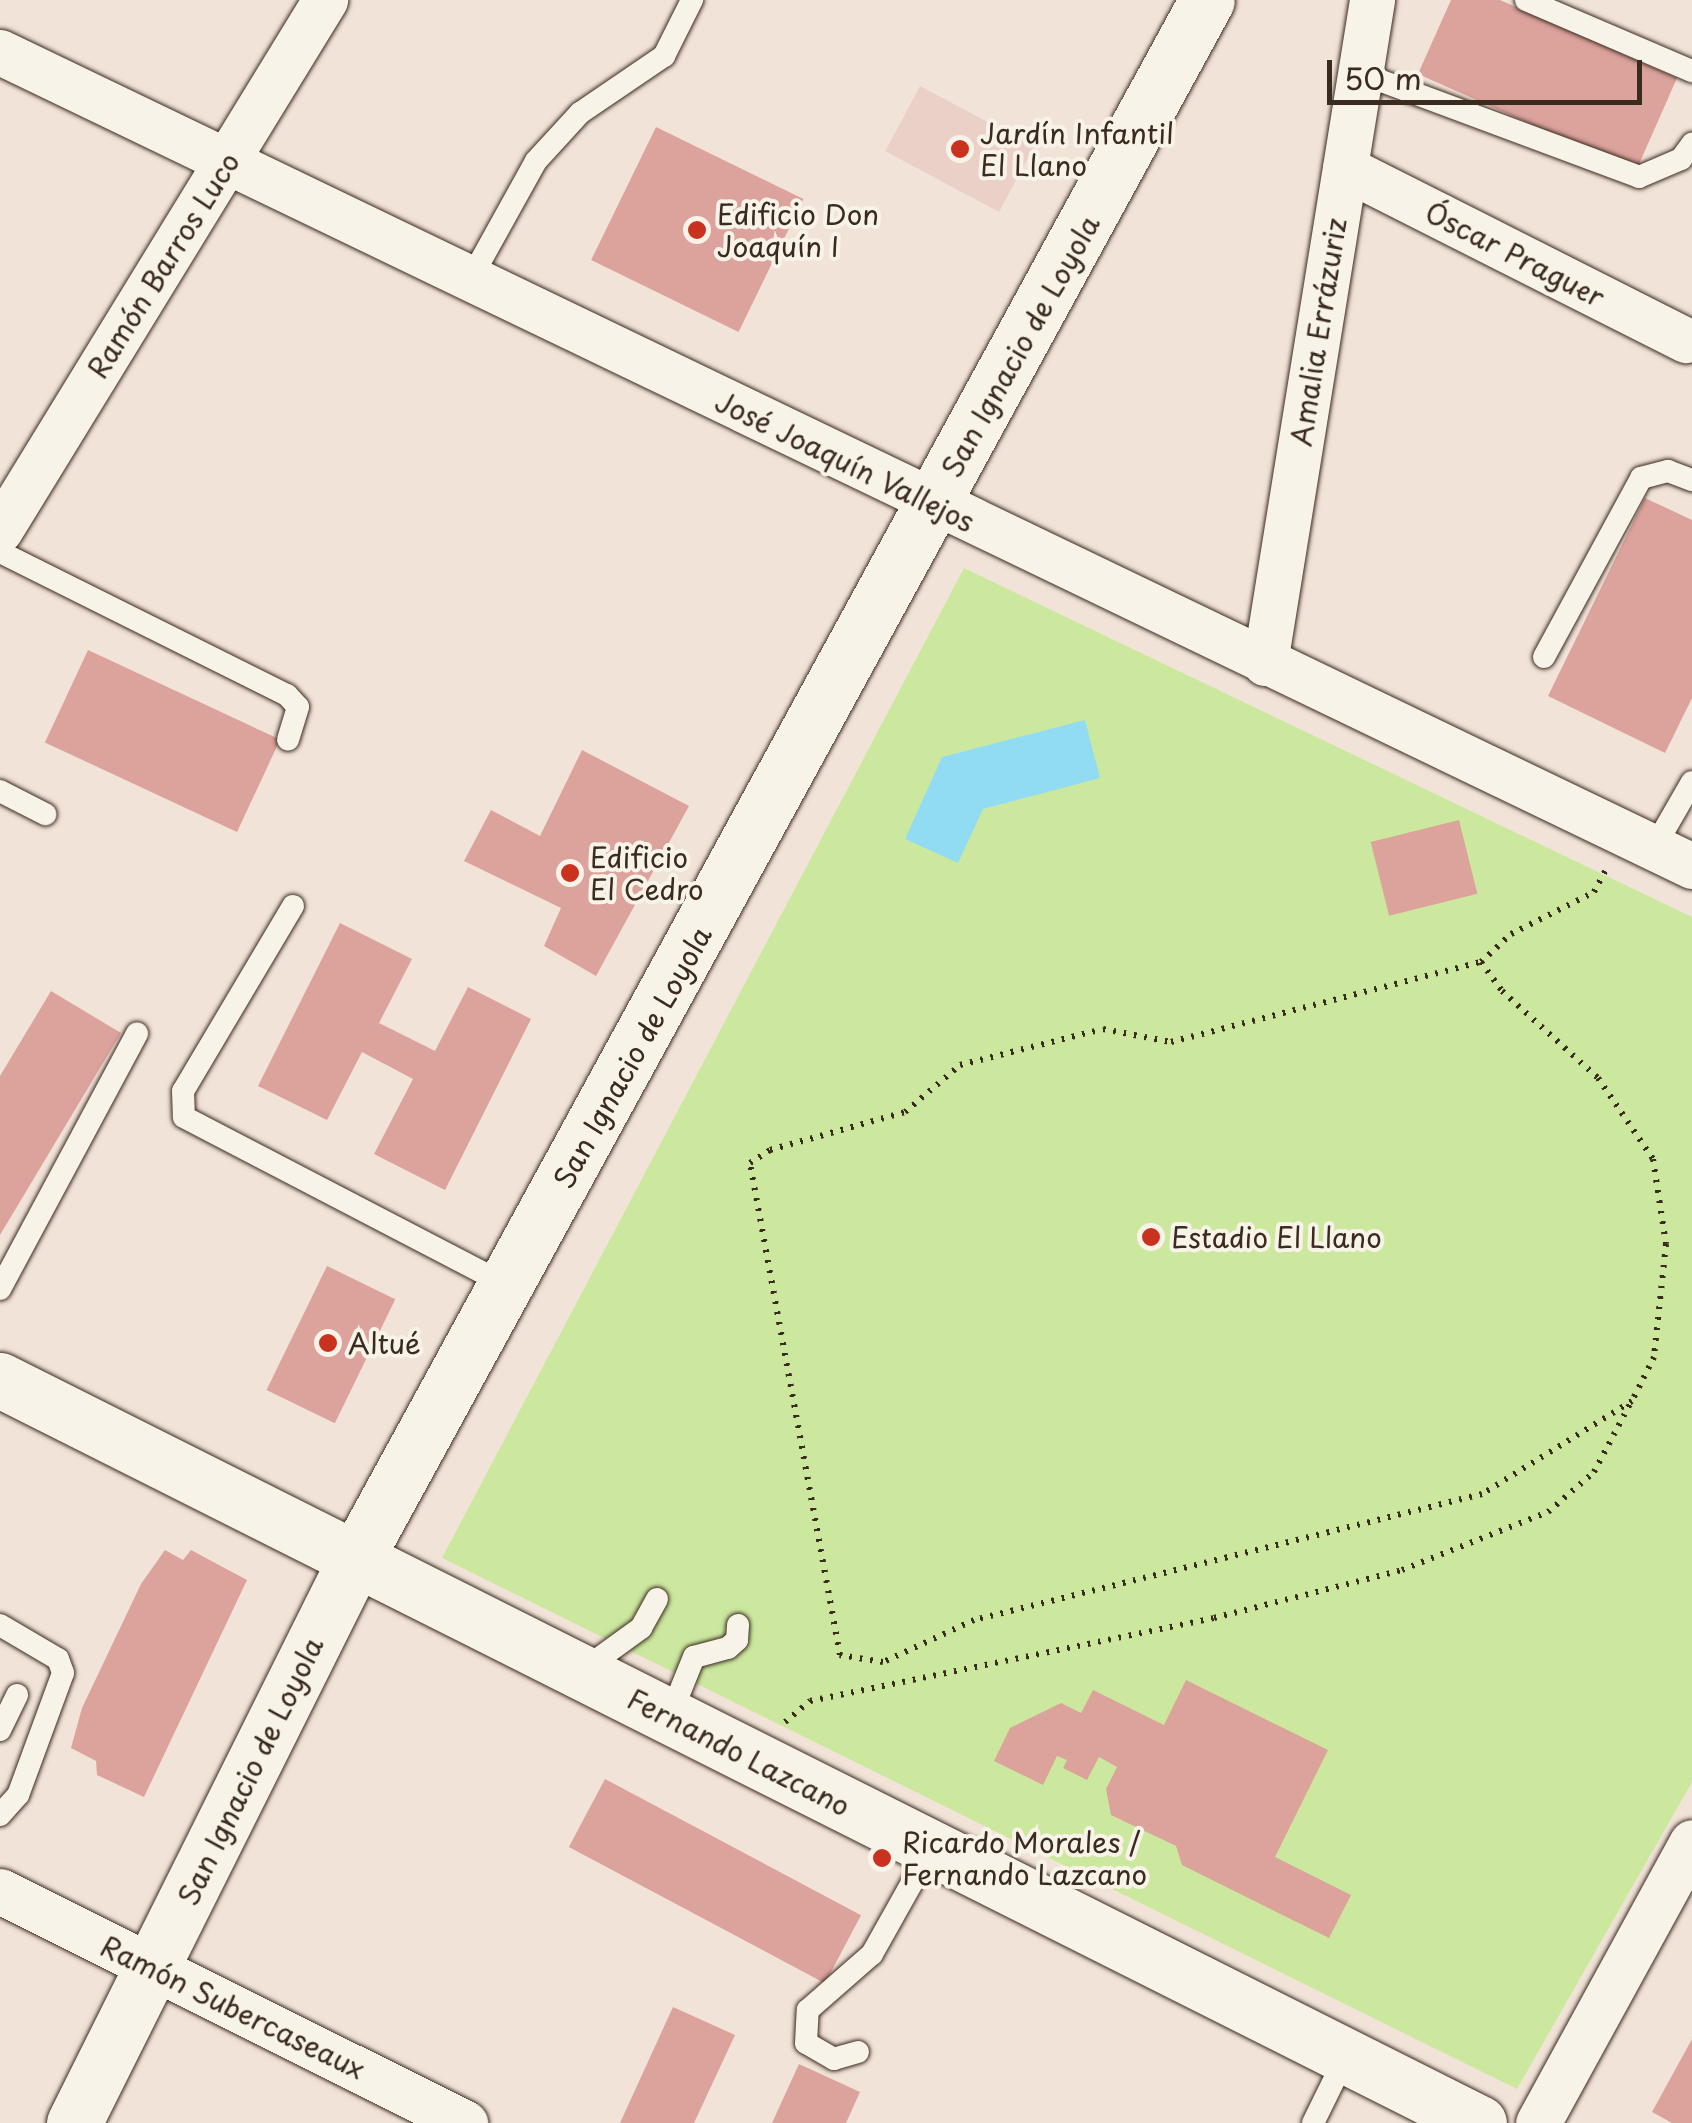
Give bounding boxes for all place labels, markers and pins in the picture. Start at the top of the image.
place label: Jardín Infantil El Llano [980,116,1174,182]
marker: Jardín Infantil El Llano [949,138,971,160]
place label: Edificio Don Joaquín I [717,197,879,263]
marker: Edificio Don Joaquín I [686,219,708,241]
place label: Edificio El Cedro [590,840,704,906]
marker: Edificio El Cedro [559,862,581,884]
place label: Estadio El Llano [1171,1220,1384,1254]
marker: Estadio El Llano [1140,1226,1162,1248]
place label: Altué [348,1326,421,1360]
marker: Altué [317,1332,339,1354]
place label: Ricardo Morales / Fernando Lazcano [902,1825,1148,1891]
marker: Ricardo Morales / Fernando Lazcano [871,1847,893,1869]

